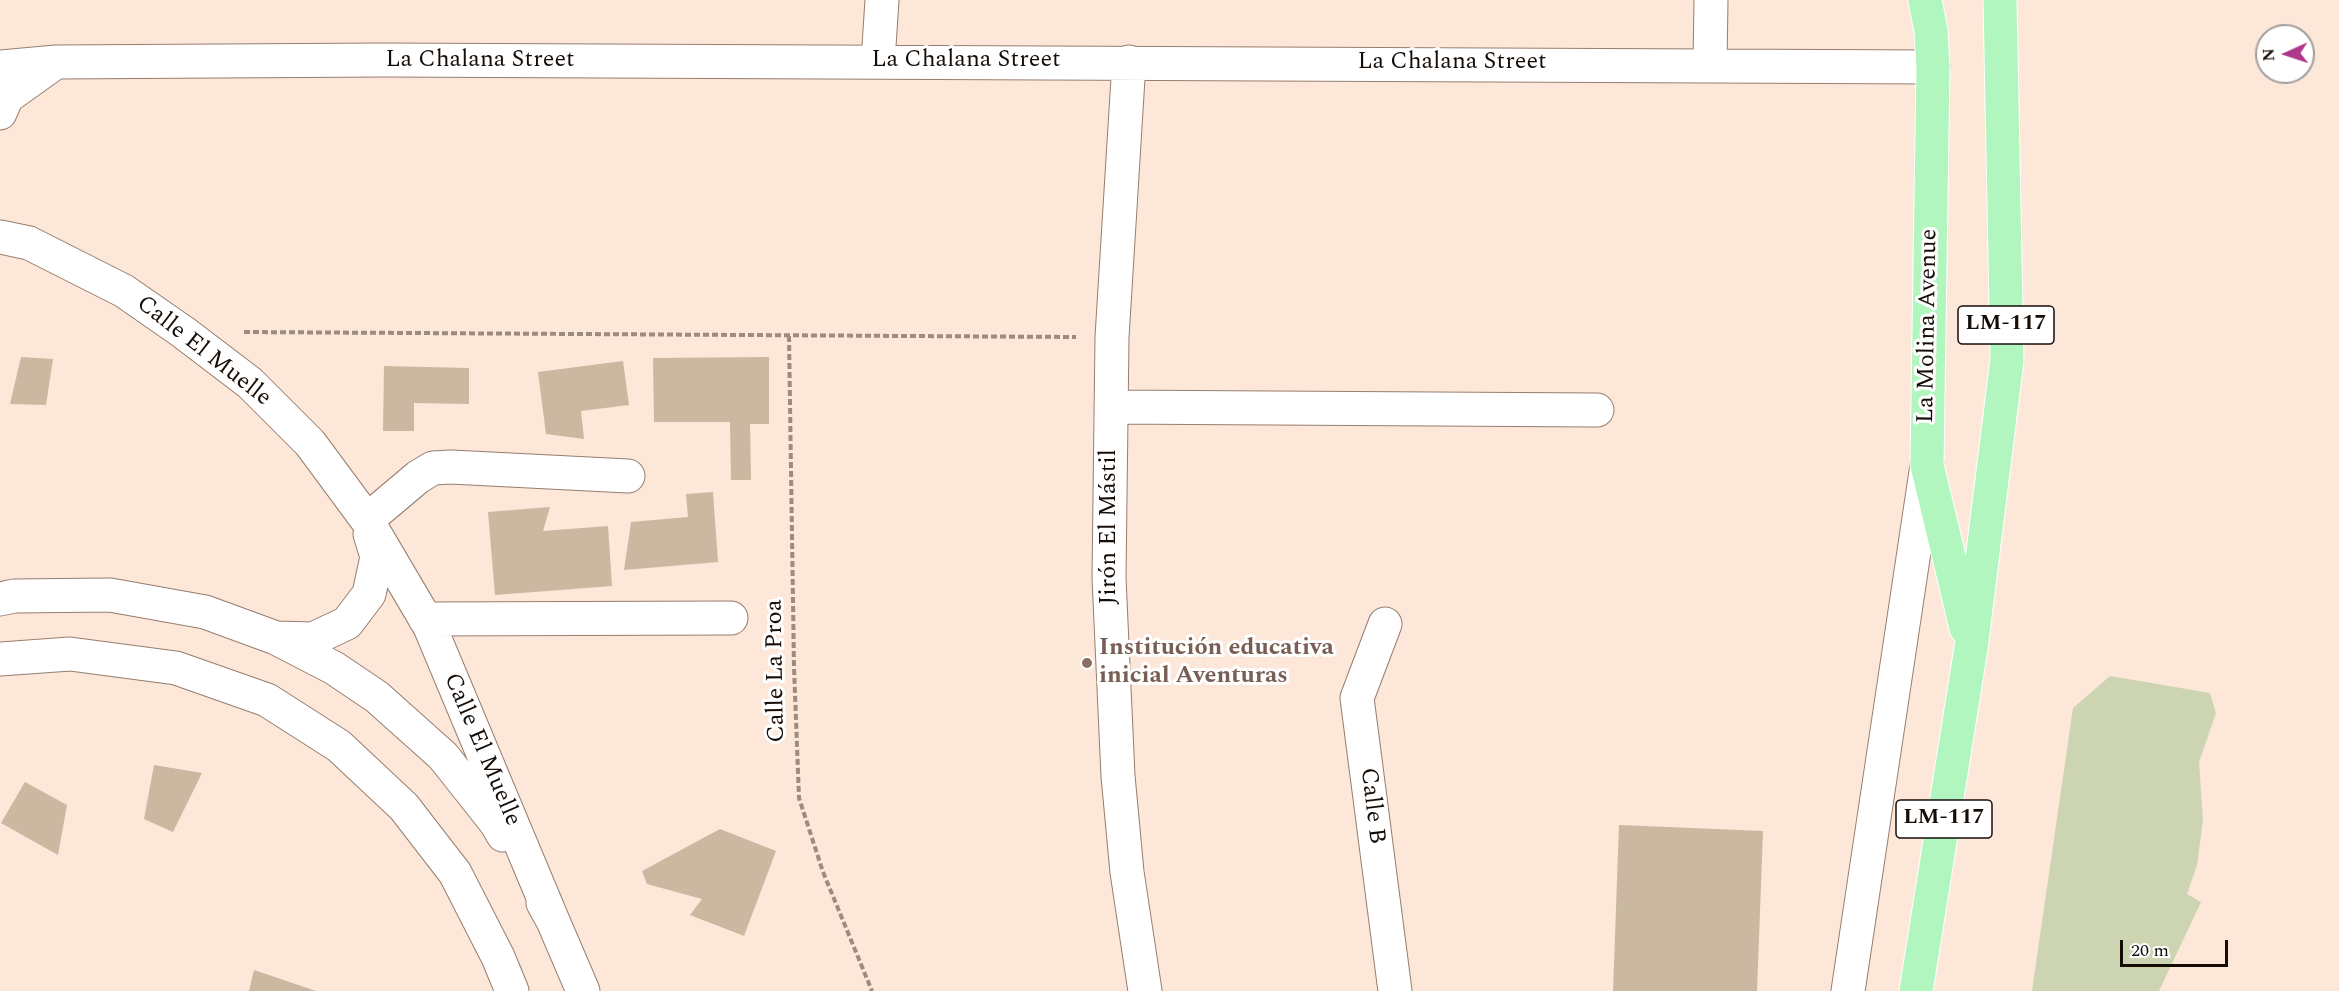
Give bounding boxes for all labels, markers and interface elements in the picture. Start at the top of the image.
north arrow [2255,24,2315,84]
street label: La Chalana Street [385,47,575,75]
street label: La Chalana Street [871,47,1061,75]
text: N [2257,48,2281,62]
street label: La Chalana Street [1357,49,1547,77]
street label: La Molina Avenue [1913,229,1945,423]
street label: Calle El Muelle [130,290,276,414]
road number: LM-117 [1958,306,2054,344]
street label: Jirón El Mástil [1096,449,1124,605]
street label: Calle La Proa [761,599,793,743]
place label: Institución educativa inicial Aventuras [1099,635,1334,691]
marker: Institución educativa inicial Aventuras [1080,656,1094,670]
street label: Calle El Muelle [436,669,526,831]
street label: Calle B [1352,766,1390,846]
road number: LM-117 [1896,800,1992,838]
scale bar [2123,928,2231,966]
text: 20 m [2131,937,2169,964]

